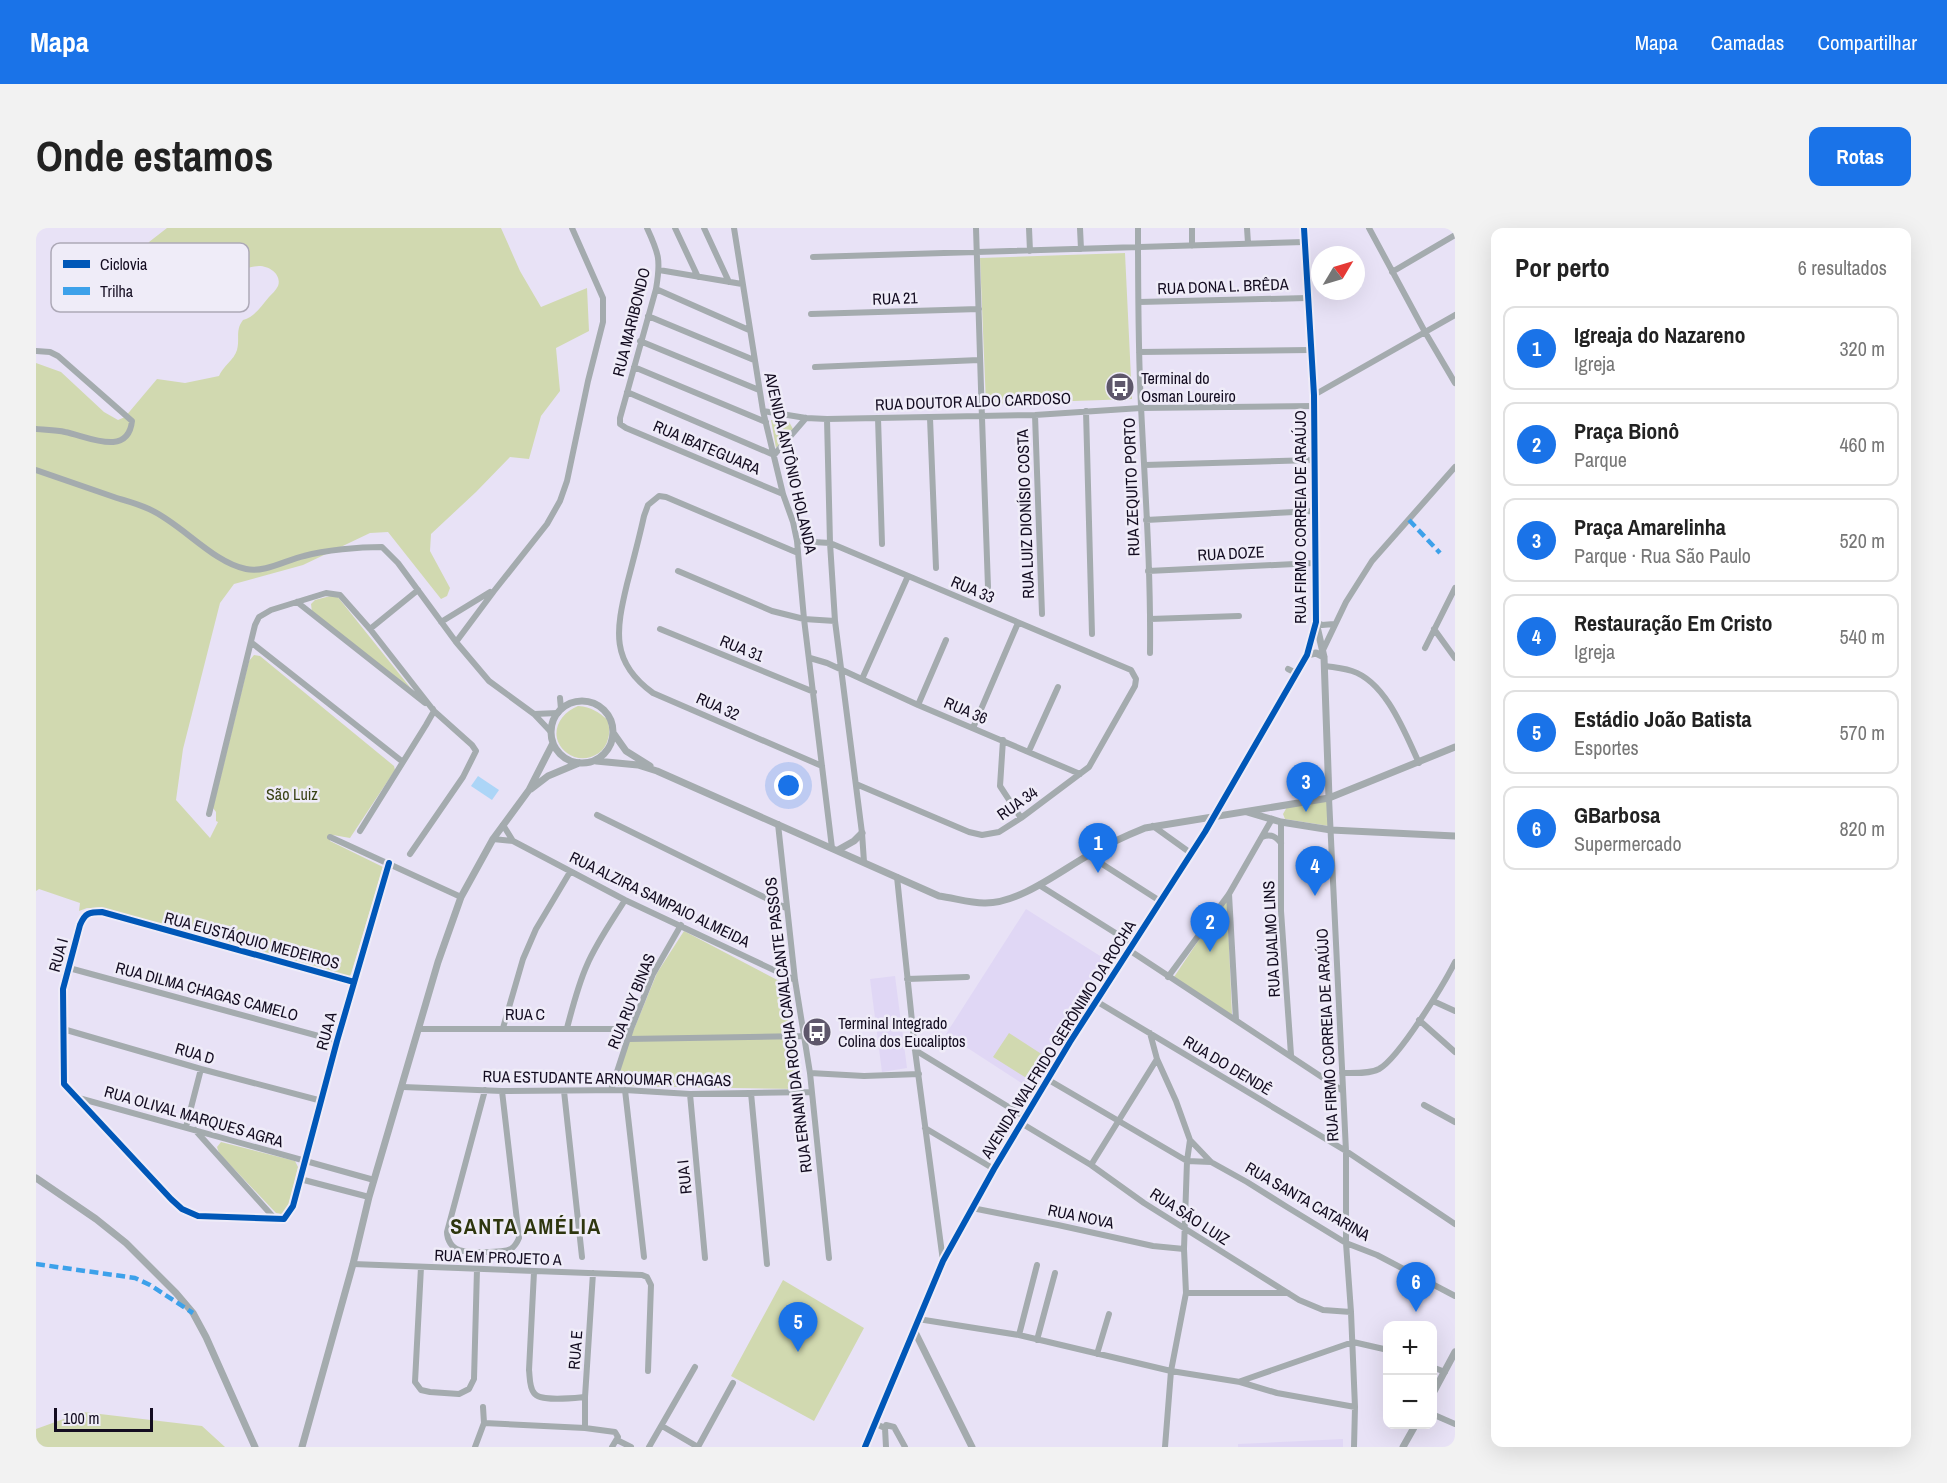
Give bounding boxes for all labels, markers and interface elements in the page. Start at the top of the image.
text: Mapa [30,23,89,61]
text: Mapa [1635,28,1678,57]
text: Camadas [1711,28,1784,57]
text: Compartilhar [1817,28,1917,57]
button: Rotas [1809,127,1911,186]
text: Onde estamos [36,128,273,184]
legend [51,243,249,312]
north arrow [1311,246,1365,300]
text: Por perto [1515,250,1610,285]
text: Ciclovia [100,253,148,275]
text: 6 resultados [1798,254,1887,281]
street label: RUA MARIBONDO [607,265,655,379]
street label: RUA DONA L. BRÊDA [1157,273,1289,299]
text: Trilha [100,280,134,302]
street label: RUA 21 [872,286,919,310]
text: Igreaja do Nazareno [1574,320,1745,350]
text: 1 [1532,335,1541,362]
text: 320 m [1839,335,1885,362]
text: Igreja [1574,350,1615,377]
place label: Terminal do Osman Loureiro [1141,367,1236,407]
street label: AVENIDA ANTÔNIO HOLANDA [759,369,823,556]
bus stop icon: Terminal do Osman Loureiro [1104,371,1136,403]
street label: RUA DOUTOR ALDO CARDOSO [875,387,1071,415]
street label: RUA FIRMO CORREIA DE ARAÚJO [1289,410,1311,624]
street label: RUA IBATEGUARA [650,415,764,480]
text: Praça Bionô [1574,416,1679,446]
street label: RUA ZEQUITO PORTO [1118,417,1144,557]
street label: RUA LUIZ DIONÍSIO COSTA [1011,429,1039,599]
text: 2 [1532,431,1541,458]
text: 460 m [1839,431,1885,458]
text: Parque [1574,446,1627,473]
text: Praça Amarelinha [1574,512,1726,542]
text: 3 [1532,527,1541,554]
text: 520 m [1839,527,1885,554]
street label: RUA DOZE [1197,540,1265,566]
text: Parque · Rua São Paulo [1574,542,1751,569]
street label: RUA 33 [948,570,998,608]
text: Restauração Em Cristo [1574,608,1773,638]
text: 4 [1532,623,1541,650]
text: 540 m [1839,623,1885,650]
street label: RUA 31 [717,629,768,667]
text: Igreja [1574,638,1615,665]
street label: RUA 32 [693,687,743,725]
street label: RUA 36 [941,691,991,729]
text: Estádio João Batista [1574,704,1751,734]
text: 5 [1532,719,1541,746]
text: 570 m [1839,719,1885,746]
text: Esportes [1574,734,1639,761]
pin: 3 [1286,762,1326,812]
your location [774,771,803,800]
street label: RUA 34 [992,781,1042,825]
park label: São Luiz [266,783,318,805]
text: GBarbosa [1574,800,1660,830]
text: 6 [1532,815,1541,842]
text: 820 m [1839,815,1885,842]
pin: 1 [1078,824,1118,873]
text: Supermercado [1574,830,1682,857]
street label: RUA ALZIRA SAMPAIO ALMEIDA [566,846,754,952]
pin: 4 [1296,846,1334,896]
street label: RUA ERNANI DA ROCHA CAVALCANTE PASSOS [759,876,817,1174]
street label: RUA DJALMO LINS [1257,880,1285,998]
pin: 2 [1190,902,1230,952]
street label: RUA EUSTÁQUIO MEDEIROS [162,906,342,974]
street label: AVENIDA WALFRIDO GERÔNIMO DA ROCHA [975,915,1141,1163]
street label: RUA FIRMO CORREIA DE ARAÚJO [1310,928,1344,1142]
street label: RUA I [43,936,73,974]
street label: RUA RUY BINAS [602,950,660,1052]
street label: RUA DILMA CHAGAS CAMELO [113,956,301,1026]
street label: RUA C [505,1003,545,1025]
street label: RUA A [310,1009,342,1053]
place label: Terminal Integrado Colina dos Eucaliptos [838,1012,966,1052]
bus stop icon: Terminal Integrado Colina dos Eucaliptos [801,1016,833,1048]
street label: RUA DO DENDÊ [1180,1030,1276,1100]
street label: RUA D [173,1037,217,1069]
street label: RUA ESTUDANTE ARNOUMAR CHAGAS [483,1065,732,1091]
street label: RUA OLIVAL MARQUES AGRA [102,1080,286,1152]
street label: RUA SANTA CATARINA [1242,1156,1375,1246]
street label: RUA I [671,1159,697,1195]
street label: RUA SÃO LUIZ [1146,1182,1234,1250]
street label: RUA NOVA [1046,1198,1116,1234]
district label: SANTA AMÉLIA [450,1211,602,1241]
street label: RUA EM PROJETO A [434,1244,562,1270]
pin: 6 [1396,1262,1436,1312]
pin: 5 [778,1302,818,1352]
map controls [1383,1321,1437,1429]
button: + [1383,1321,1437,1375]
street label: RUA E [563,1330,587,1370]
button: − [1383,1375,1437,1429]
scale bar [54,1405,153,1432]
text: 100 m [63,1407,99,1429]

